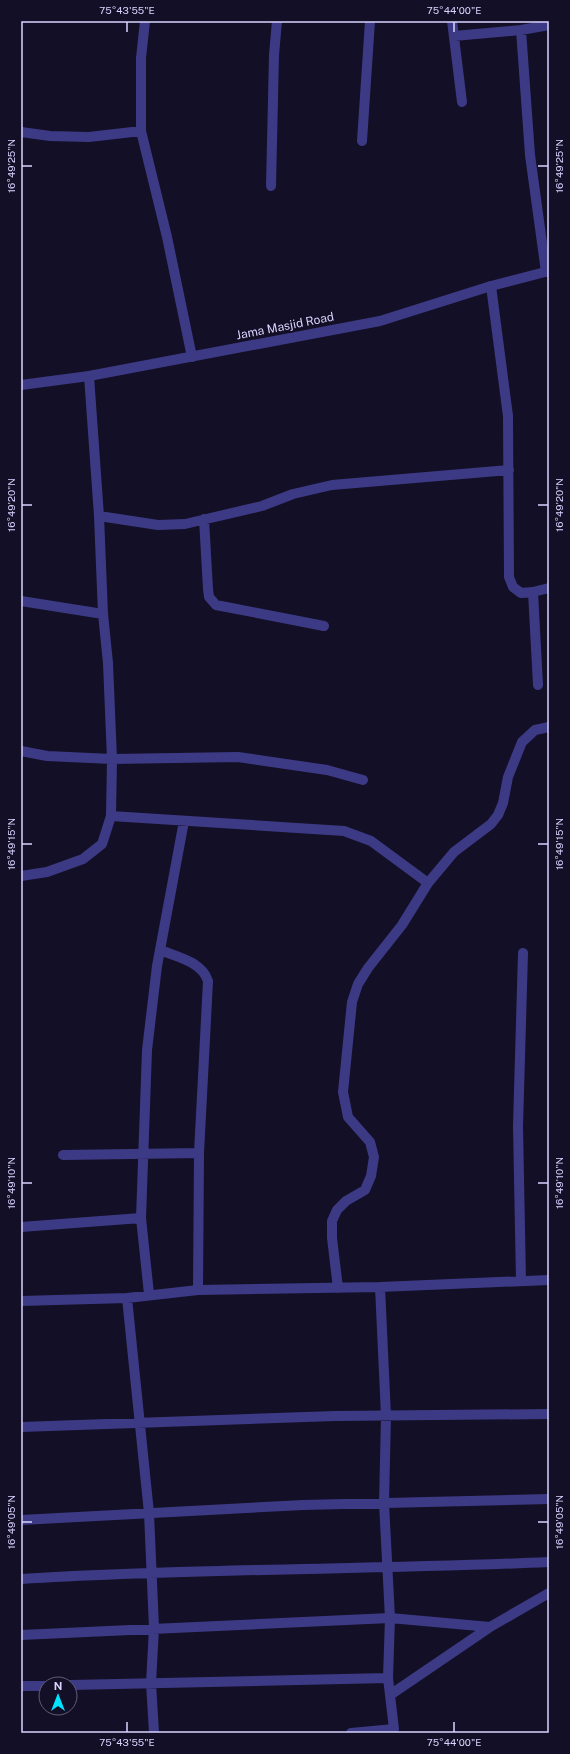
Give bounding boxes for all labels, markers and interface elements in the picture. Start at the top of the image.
text: 75°43'55"E [99,4,155,16]
text: 75°44'00"E [427,4,481,16]
text: 16°49'25"N [5,139,17,193]
text: 16°49'25"N [553,139,565,193]
street label: Jama Masjid Road [235,310,335,342]
text: 16°49'20"N [5,478,17,532]
text: 16°49'20"N [553,478,565,532]
text: 16°49'15"N [5,818,17,870]
text: 16°49'15"N [553,818,565,870]
text: 16°49'10"N [5,1157,17,1209]
text: 16°49'10"N [553,1157,565,1209]
text: 16°49'05"N [5,1495,17,1549]
text: 16°49'05"N [553,1495,565,1549]
north arrow [38,1676,78,1716]
text: N [54,1680,62,1692]
text: 75°43'55"E [99,1736,155,1748]
text: 75°44'00"E [427,1736,481,1748]

